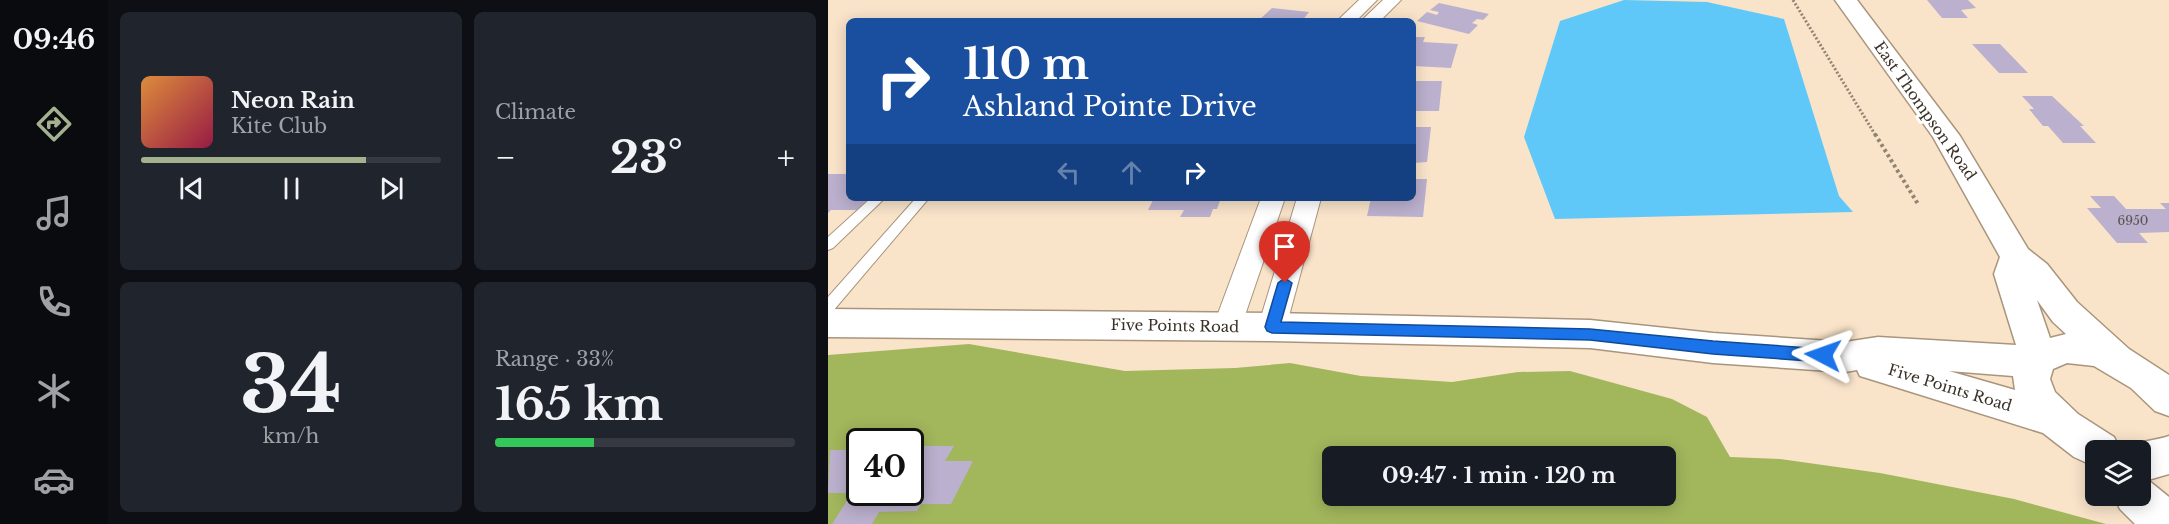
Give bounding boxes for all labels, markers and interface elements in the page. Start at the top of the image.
text: 09:46 [13,23,95,56]
text: 110 m [963,38,1089,90]
street label: East Thompson Road [1870,38,1981,184]
icon: right [864,42,942,120]
text: Neon Rain [231,87,355,114]
text: Ashland Pointe Drive [963,90,1257,123]
text: Climate [495,100,576,124]
icon: directions [33,103,75,145]
text: Kite Club [231,114,327,138]
text: 23° [610,129,683,185]
text: − [495,137,516,178]
text: + [777,137,795,178]
icon: left [1052,156,1085,189]
icon: ahead [1115,156,1148,189]
icon: right [1178,156,1211,189]
icon: previous [175,172,208,205]
icon: pause [275,172,308,205]
icon: next [375,172,408,205]
icon: music [33,192,75,234]
house number: 6950 [2118,213,2148,228]
pin [1259,221,1310,283]
icon: arrive [1268,230,1301,263]
icon: phone [33,281,75,323]
street label: Five Points Road [1111,315,1239,336]
position arrow [1791,323,1855,387]
text: 34 [240,336,342,433]
text: Range · 33% [495,347,614,371]
street label: Five Points Road [1886,360,2014,415]
icon: climate [33,370,75,412]
text: 165 km [495,376,663,432]
text: km/h [263,424,319,448]
speed limit sign: 40 [846,428,924,506]
map controls [2085,440,2151,506]
button: layers [2085,440,2151,506]
icon: car [33,459,75,501]
text: 09:47 · 1 min · 120 m [1382,462,1616,489]

